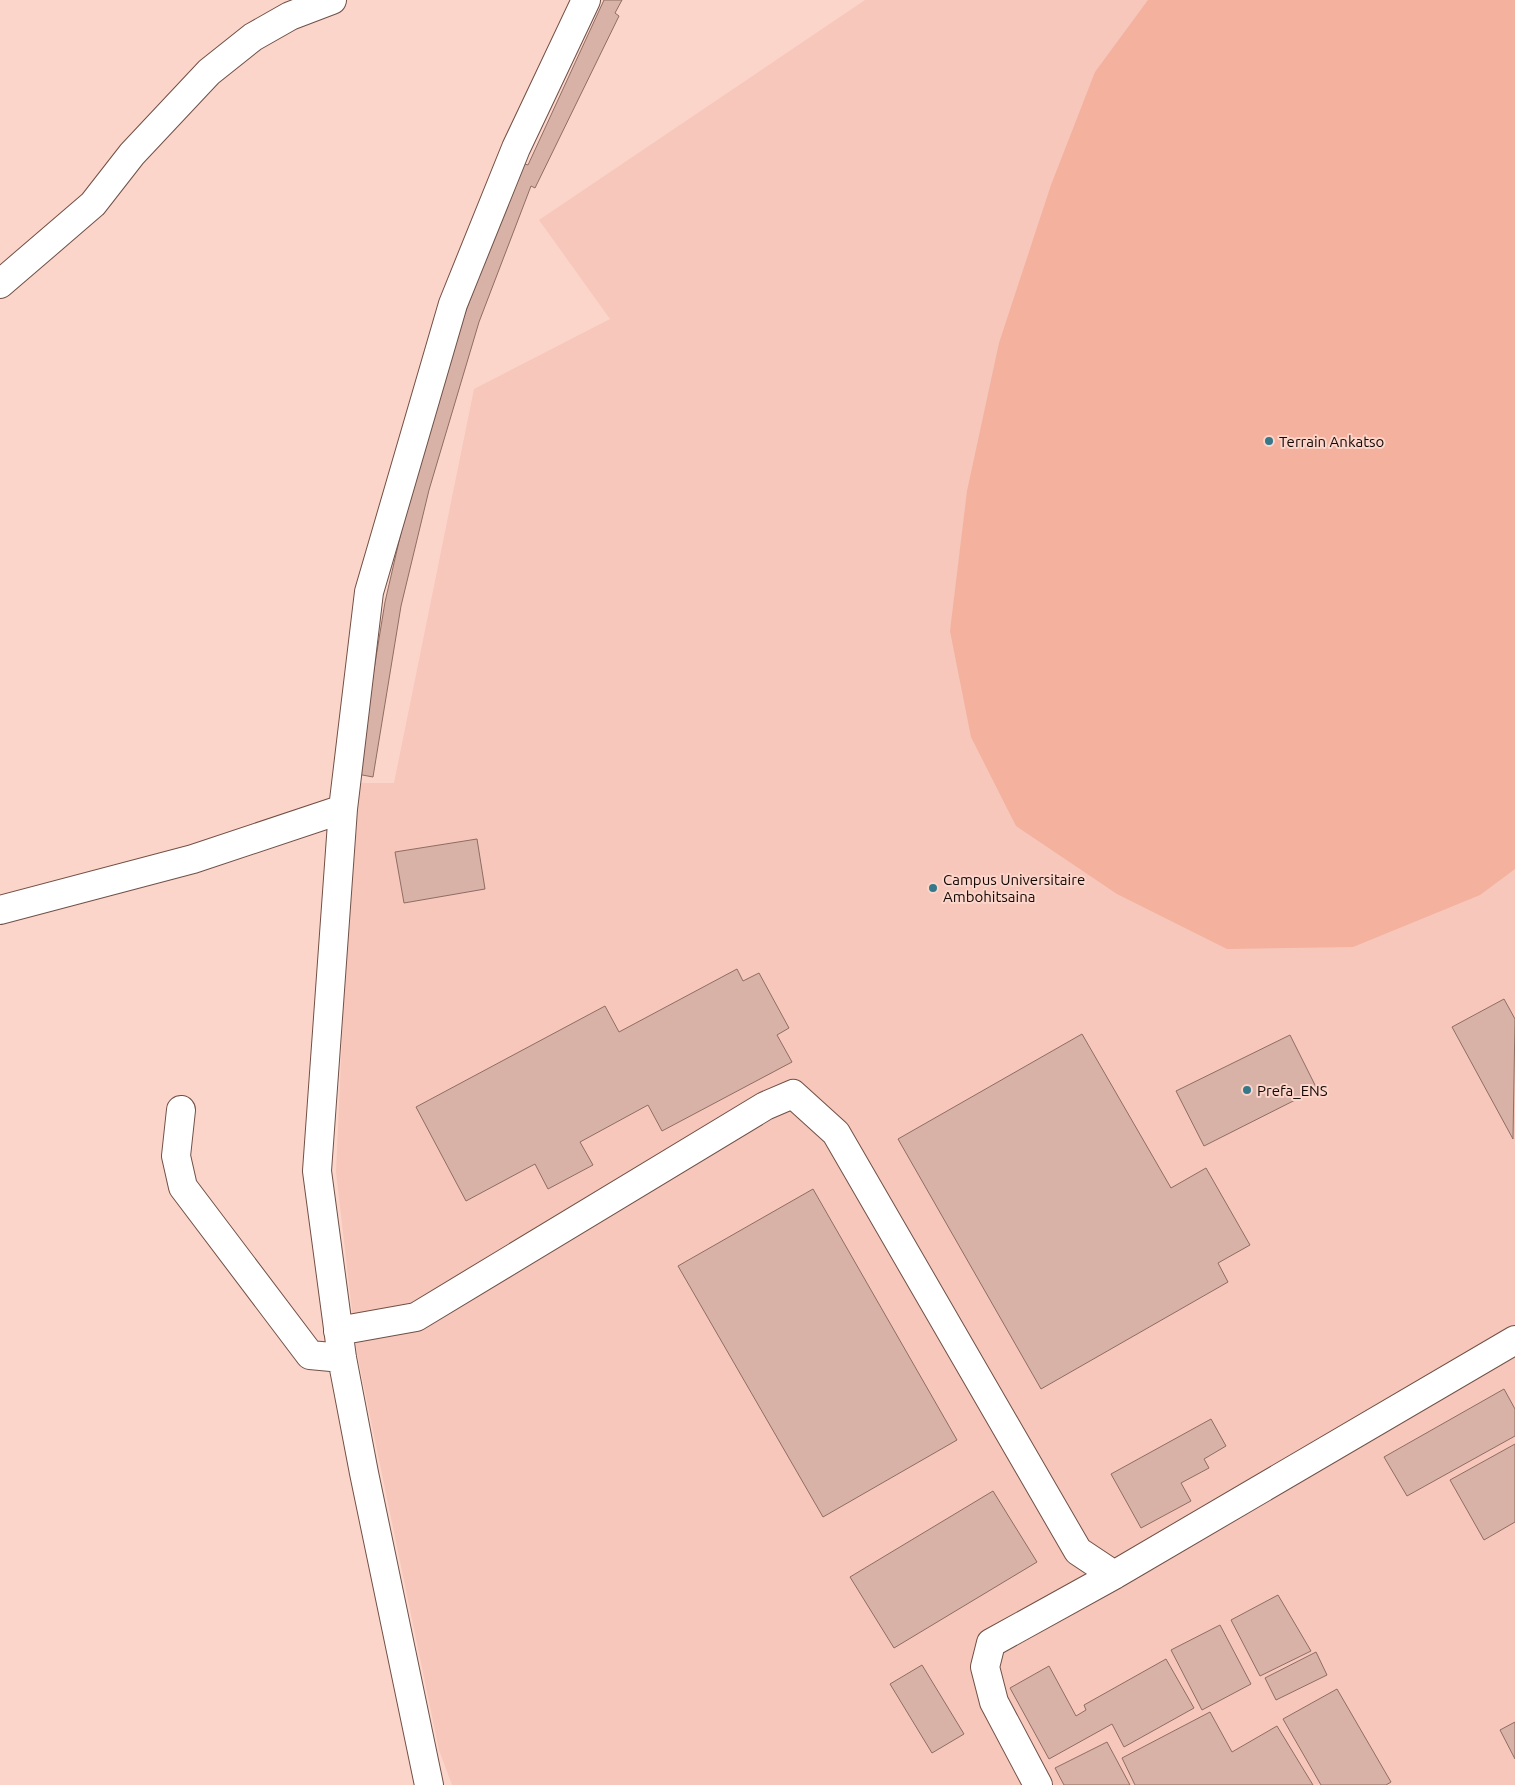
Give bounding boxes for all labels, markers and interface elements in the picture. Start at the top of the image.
place label: Terrain Ankatso [1279,433,1384,450]
marker: Terrain Ankatso [1263,435,1275,447]
place label: Campus Universitaire Ambohitsaina [943,871,1085,905]
marker: Campus Universitaire Ambohitsaina [927,882,939,894]
place label: Prefa_ENS [1257,1082,1328,1099]
marker: Prefa_ENS [1241,1084,1253,1096]

